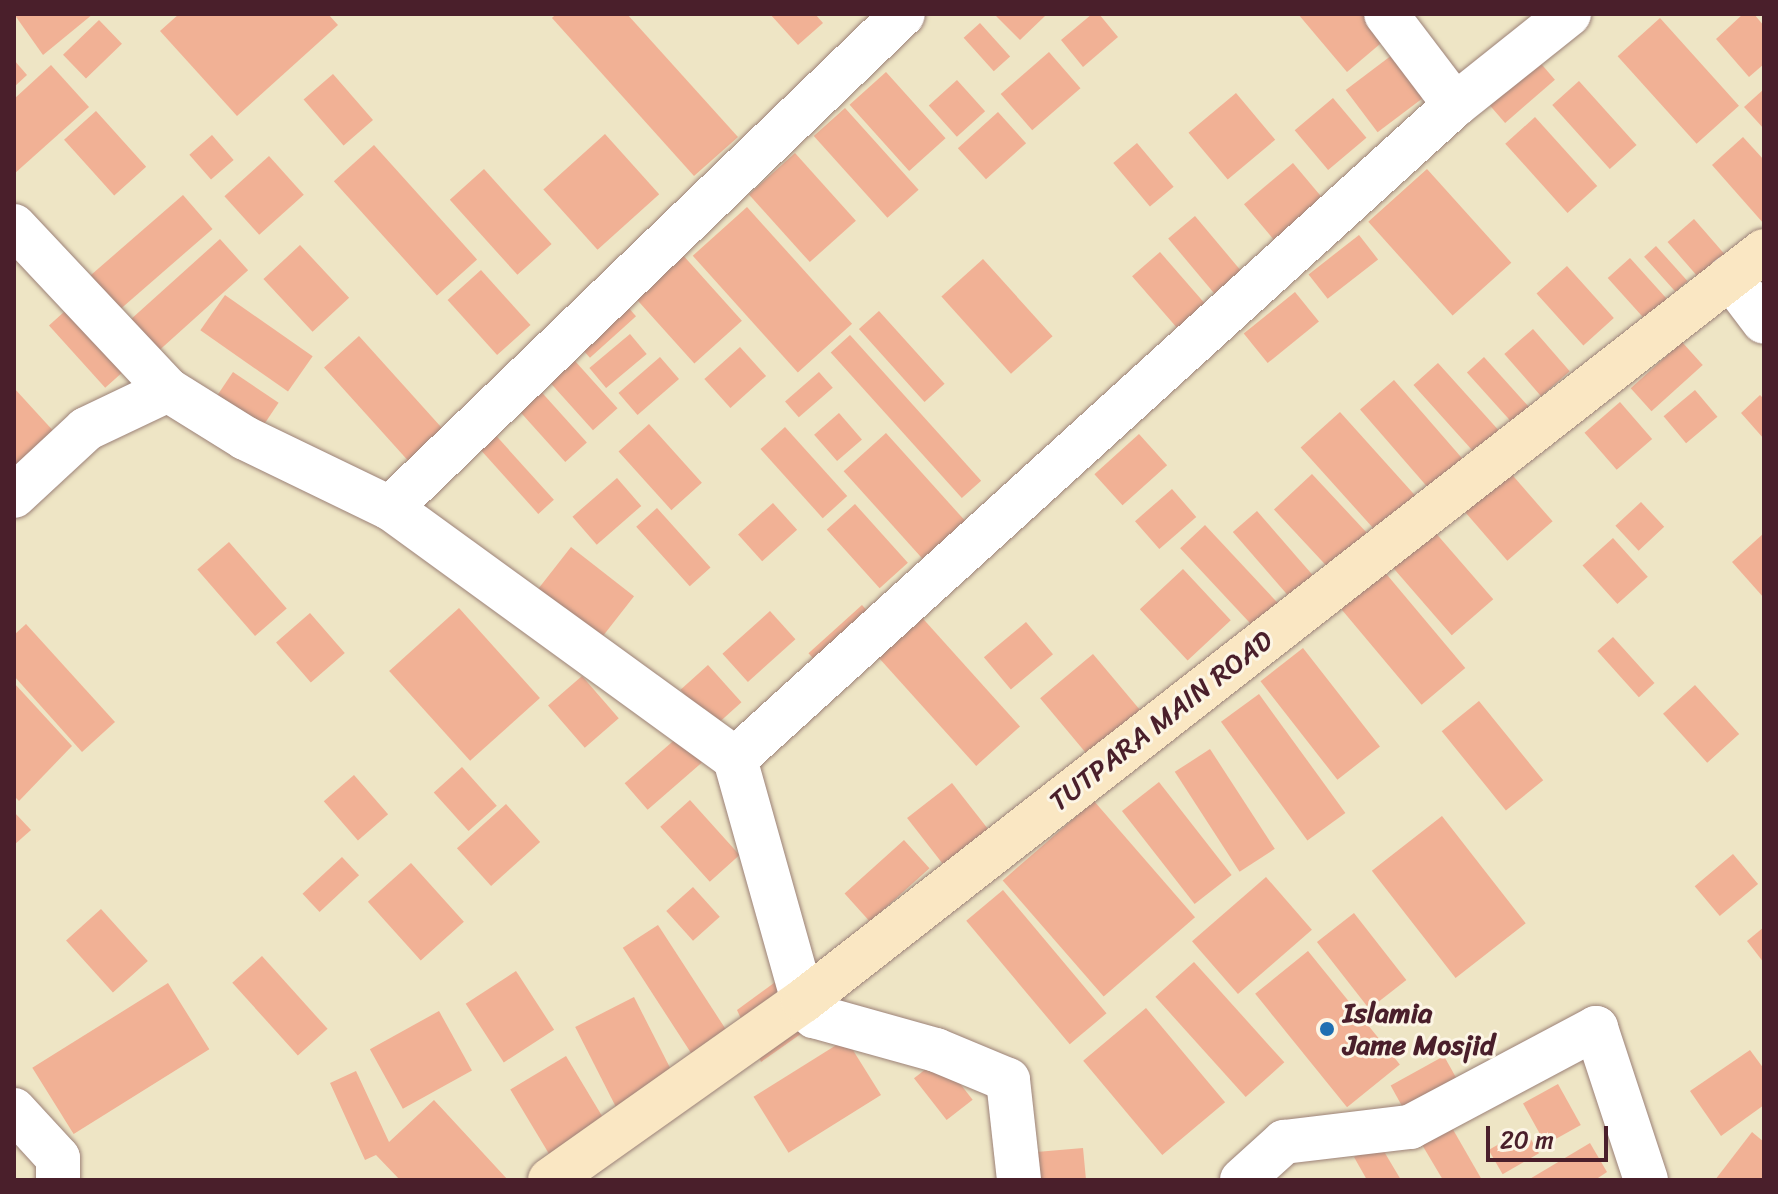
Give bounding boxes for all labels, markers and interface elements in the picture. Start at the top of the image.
street label: TUTPARA MAIN ROAD [1043,624,1279,818]
place label: Islamia Jame Mosjid [1343,996,1495,1062]
marker: Islamia Jame Mosjid [1318,1020,1336,1038]
scale bar [1490,1110,1612,1160]
text: 20 m [1500,1119,1554,1161]

